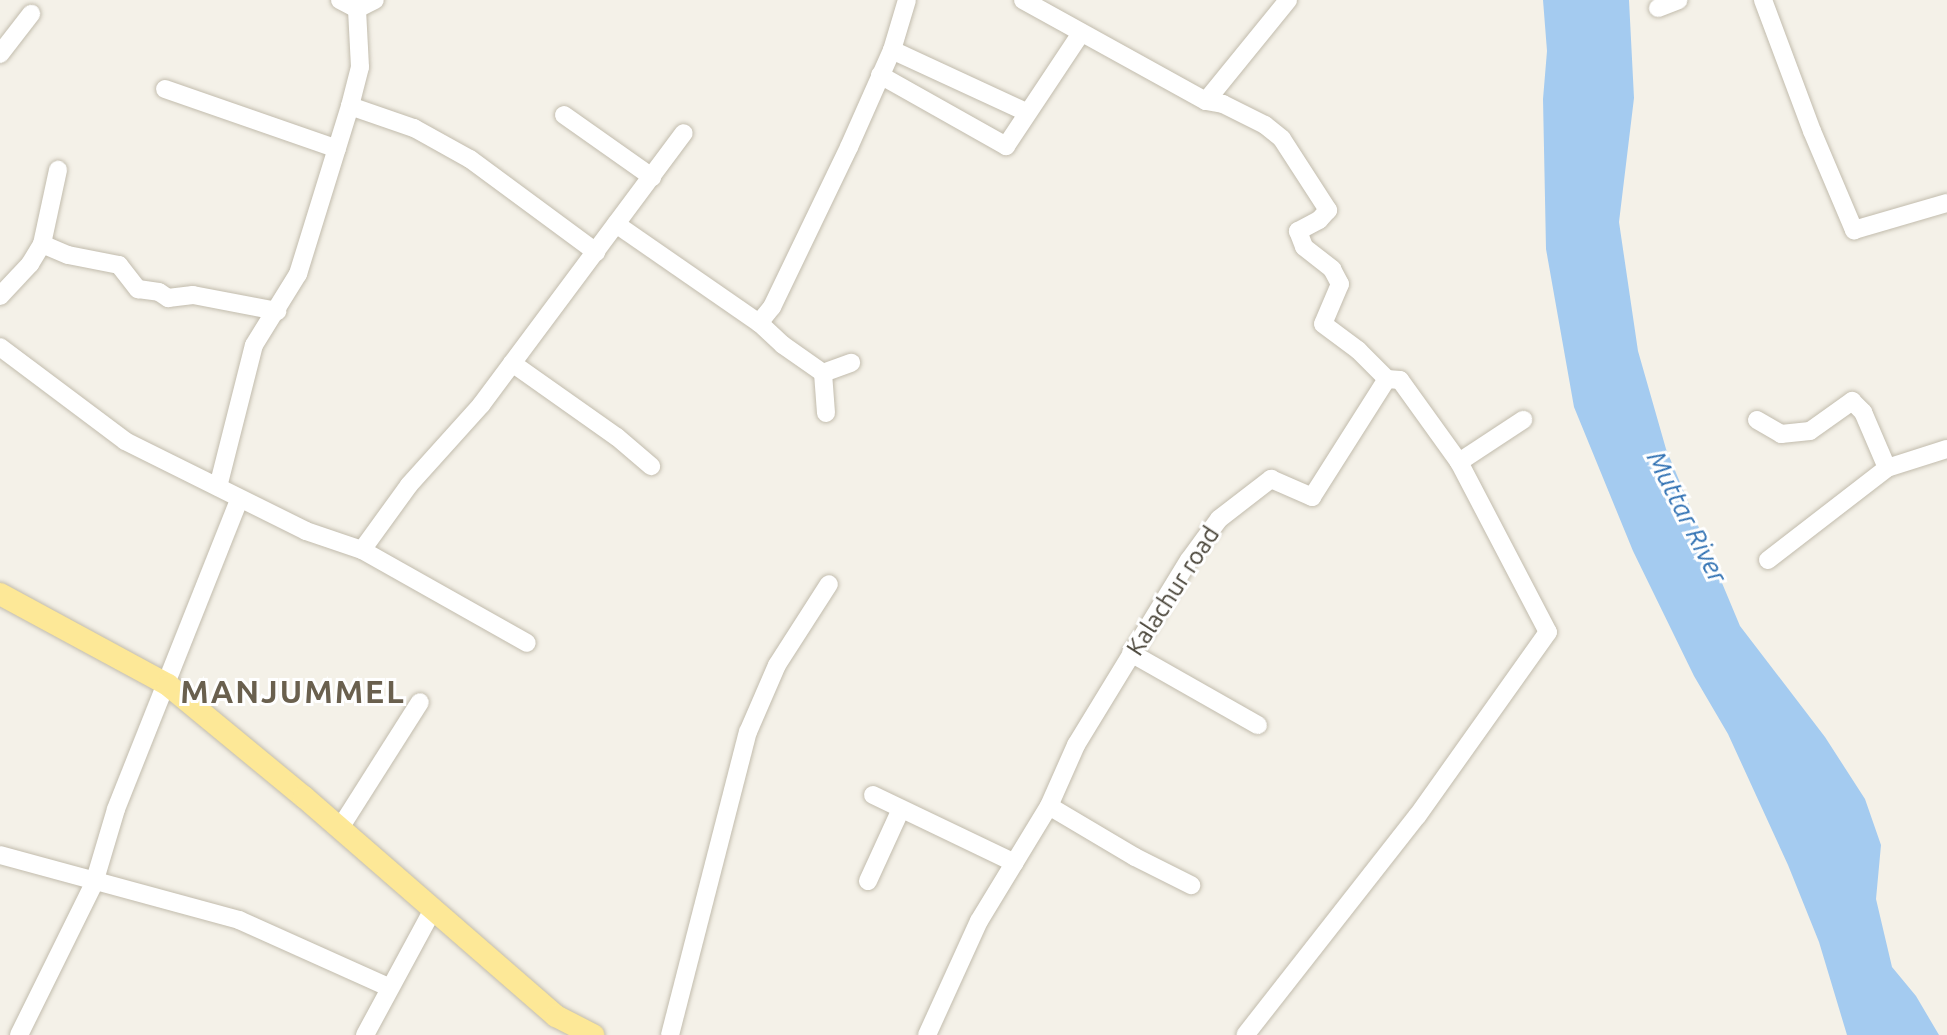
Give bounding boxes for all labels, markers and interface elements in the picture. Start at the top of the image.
water label: Muttar River [1640,446,1734,588]
street label: Kalachur road [1121,521,1225,661]
district label: MANJUMMEL [180,672,406,710]

